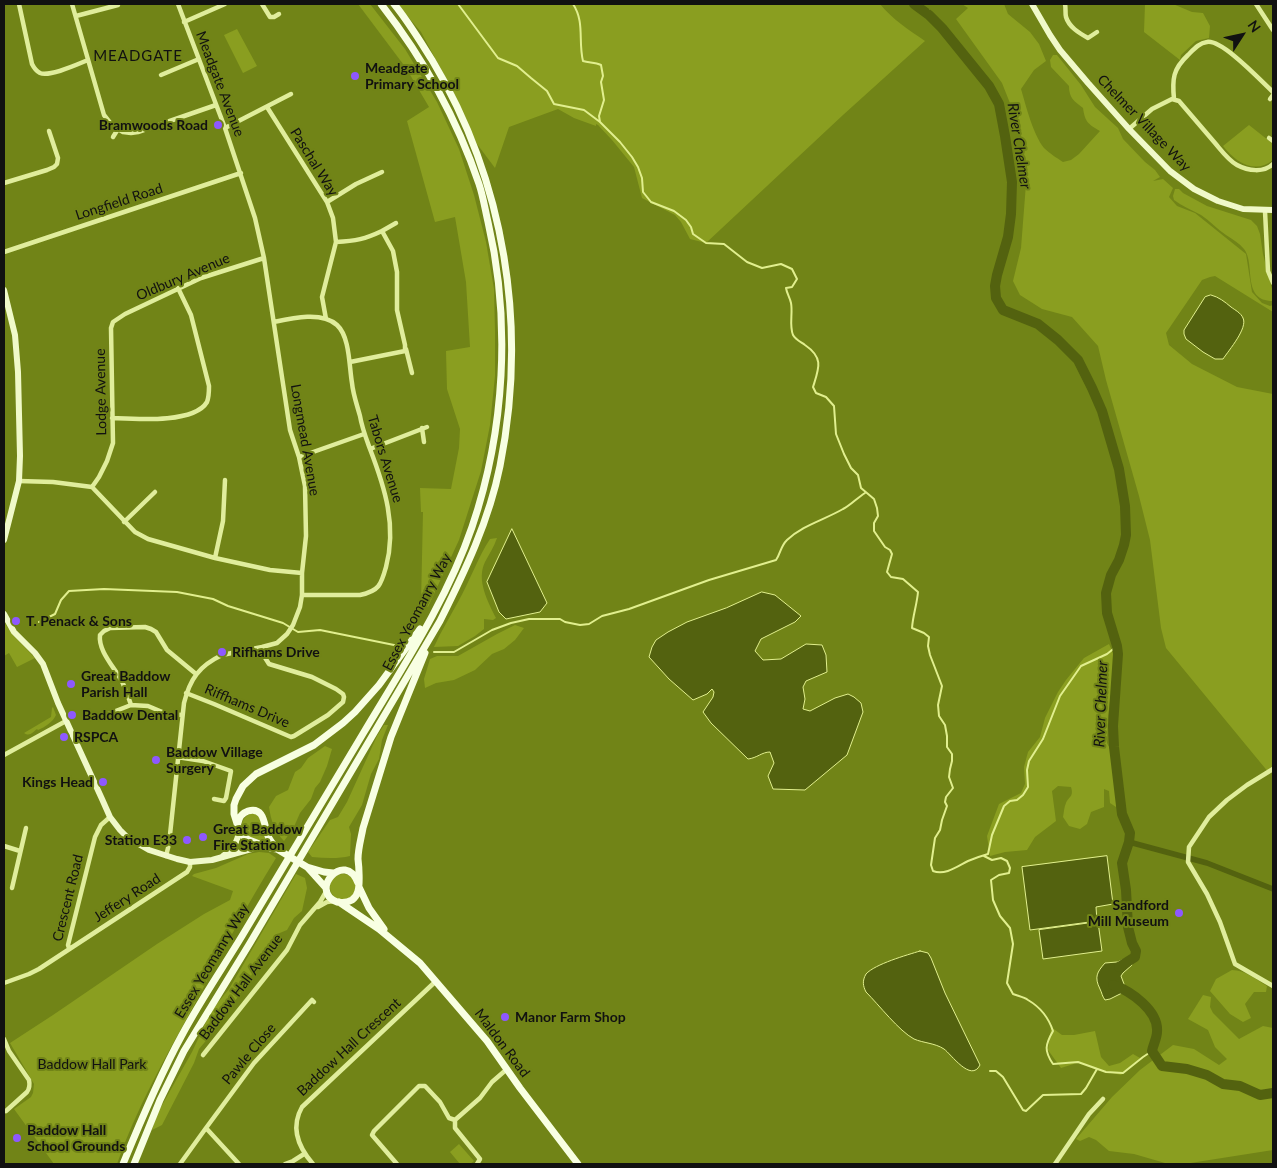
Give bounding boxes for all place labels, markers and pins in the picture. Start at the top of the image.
place label: Meadgate Primary School [365,60,459,92]
marker: Meadgate Primary School [349,70,361,82]
place label: Bramwoods Road [99,117,208,133]
marker: Bramwoods Road [212,119,224,131]
place label: T. Penack & Sons [26,613,132,629]
marker: T. Penack & Sons [10,615,22,627]
place label: Rifhams Drive [232,644,320,660]
marker: Rifhams Drive [216,646,228,658]
place label: Great Baddow Parish Hall [81,668,170,700]
marker: Great Baddow Parish Hall [65,678,77,690]
place label: Baddow Dental [82,707,178,723]
marker: Baddow Dental [66,709,78,721]
place label: RSPCA [74,729,118,745]
marker: RSPCA [58,731,70,743]
place label: Baddow Village Surgery [166,744,263,776]
marker: Baddow Village Surgery [150,754,162,766]
place label: Kings Head [22,774,93,790]
marker: Kings Head [97,776,109,788]
place label: Great Baddow Fire Station [213,821,302,854]
marker: Great Baddow Fire Station [197,831,209,843]
place label: Station E33 [105,832,177,848]
marker: Station E33 [181,834,193,846]
place label: Sandford Mill Museum [1088,897,1169,930]
marker: Sandford Mill Museum [1173,907,1185,919]
place label: Manor Farm Shop [515,1009,626,1025]
marker: Manor Farm Shop [499,1011,511,1023]
place label: Baddow Hall School Grounds [27,1122,125,1154]
marker: Baddow Hall School Grounds [11,1132,23,1144]

